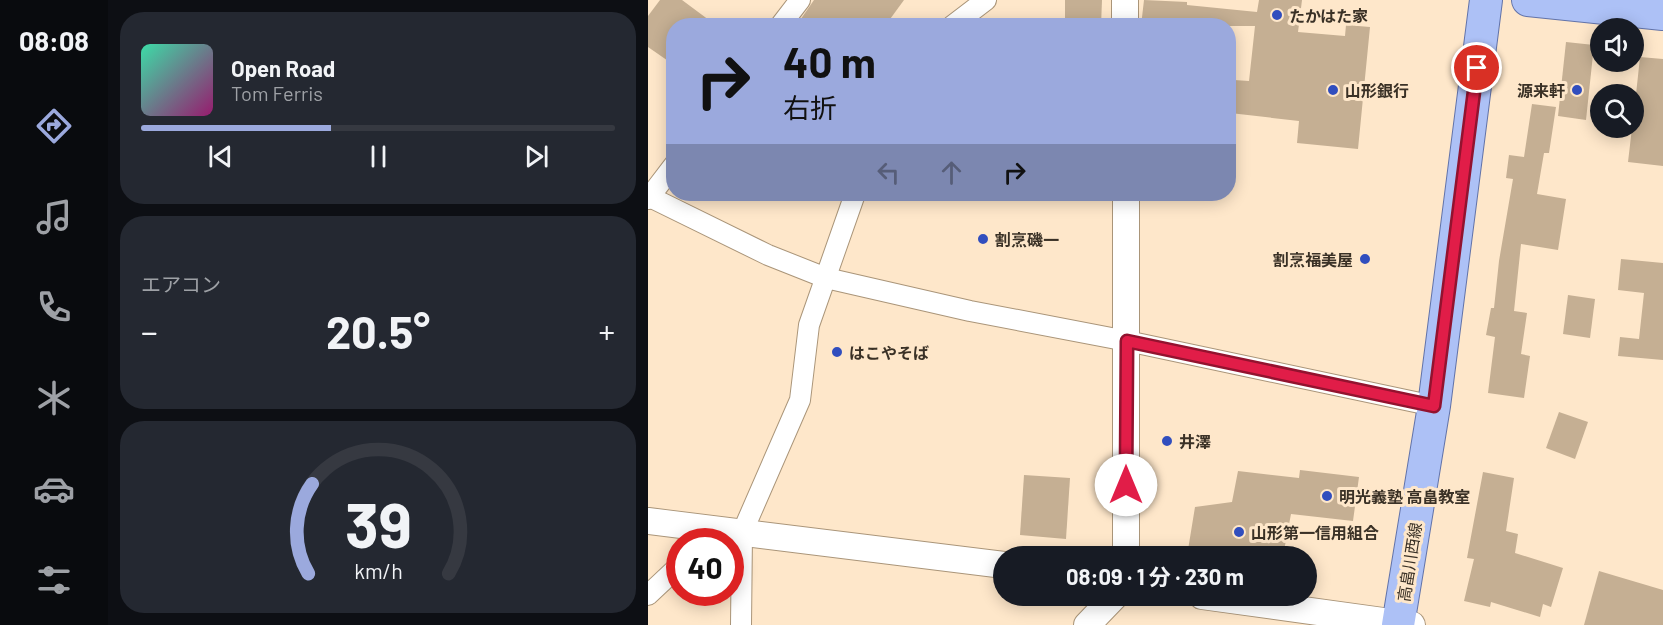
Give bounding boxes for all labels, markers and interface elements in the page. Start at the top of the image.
place label: たかはた家 [1289,6,1368,25]
marker: たかはた家 [1270,8,1284,22]
map controls [1590,18,1644,138]
button: sound [1590,18,1644,72]
text: 08:08 [19,24,89,56]
text: 40 m [783,36,876,86]
icon: right [684,42,762,120]
pin [1451,42,1502,93]
icon: arrive [1460,51,1493,84]
text: Open Road [231,55,335,81]
text: Tom Ferris [231,81,323,105]
place label: 山形銀行 [1345,81,1409,100]
place label: 源来軒 [1517,81,1565,100]
marker: 山形銀行 [1326,83,1340,97]
marker: 源来軒 [1570,83,1584,97]
button: search [1590,84,1644,138]
text: 右折 [783,91,837,123]
icon: directions [33,105,75,147]
icon: previous [204,140,237,173]
icon: pause [362,140,395,173]
icon: next [520,140,553,173]
icon: left [872,156,905,189]
icon: ahead [935,156,968,189]
icon: right [998,156,1031,189]
icon: music [33,196,75,238]
place label: 割烹磯一 [995,230,1059,249]
marker: 割烹磯一 [976,232,990,246]
place label: 割烹福美屋 [1273,250,1353,269]
marker: 割烹福美屋 [1358,252,1372,266]
text: エアコン [141,272,221,296]
icon: phone [33,286,75,328]
text: 20.5° [326,304,430,358]
text: − [141,311,158,351]
text: + [599,311,615,351]
place label: はこやそば [849,343,929,362]
marker: はこやそば [830,345,844,359]
icon: climate [33,377,75,419]
place label: 井澤 [1179,432,1211,451]
marker: 井澤 [1160,434,1174,448]
position arrow [1094,453,1158,517]
icon: car [33,468,75,510]
text: 39 [345,486,411,560]
place label: 明光義塾 高畠教室 [1339,487,1470,506]
marker: 明光義塾 高畠教室 [1320,489,1334,503]
street label: 高畠川西線 [1393,521,1425,603]
place label: 山形第一信用組合 [1251,523,1379,542]
marker: 山形第一信用組合 [1232,525,1246,539]
speed limit sign: 40 [666,528,744,606]
text: km/h [354,558,402,583]
icon: filters [33,559,75,601]
text: 08:09 · 1 分 · 230 m [1066,563,1244,589]

